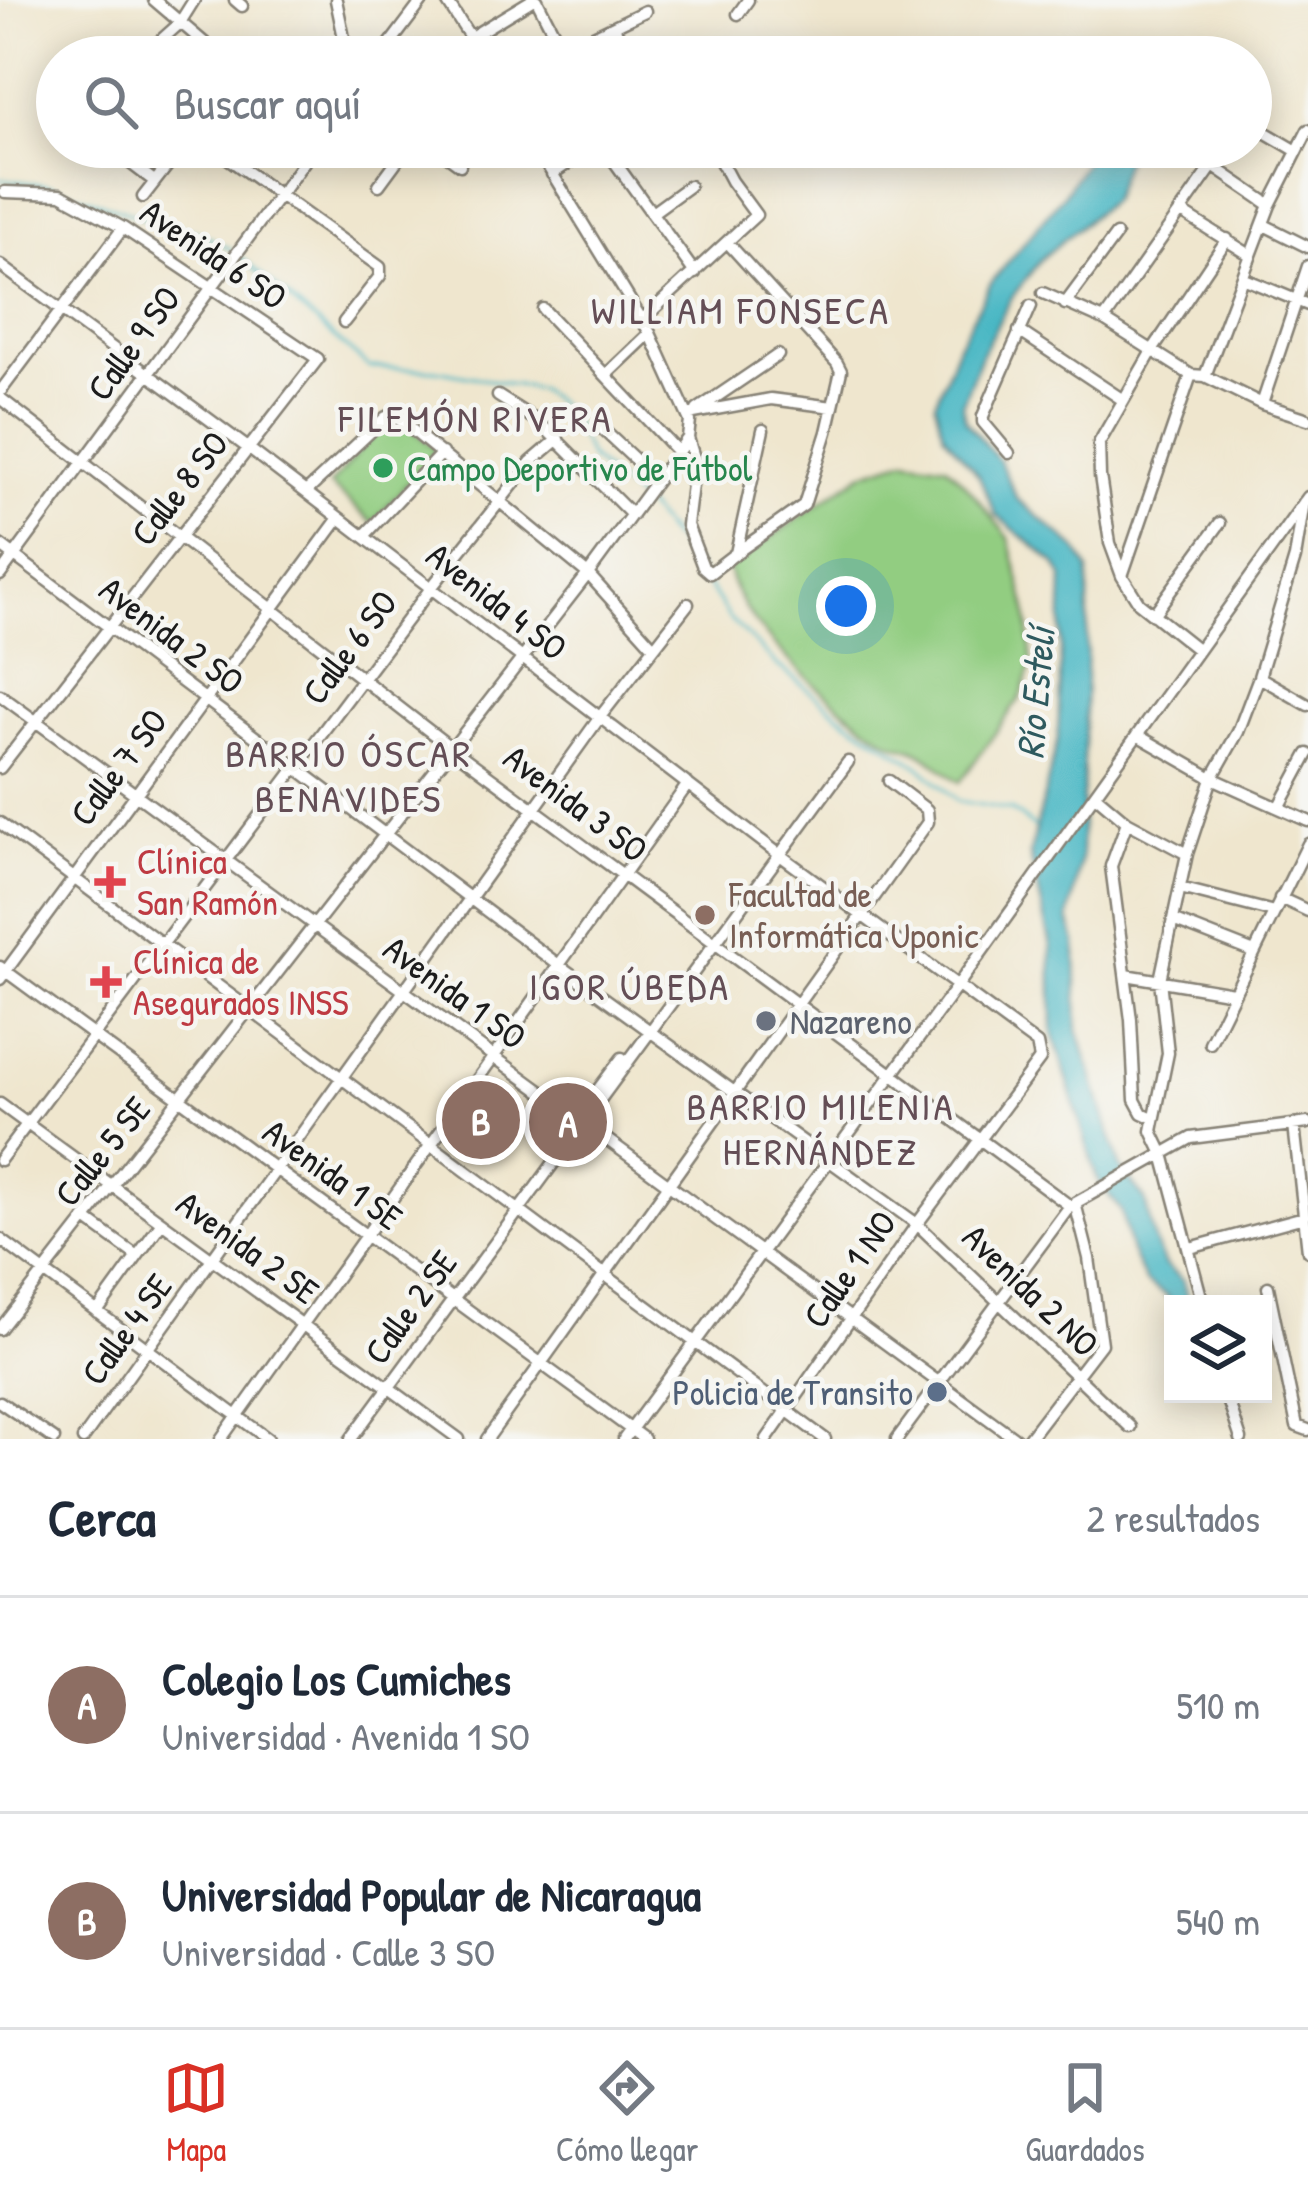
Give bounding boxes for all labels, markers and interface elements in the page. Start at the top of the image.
search box [36,36,1272,168]
icon: search [78,69,144,135]
text: Buscar aquí [174,72,361,133]
street label: Avenida 6 SO [132,187,297,320]
street label: Calle 9 SO [75,276,191,410]
district label: WILLIAM FONSECA [591,283,891,336]
district label: FILEMÓN RIVERA [338,391,613,444]
street label: Calle 8 SO [119,420,239,555]
place label: Campo Deportivo de Fútbol [407,443,753,492]
marker: Campo Deportivo de Fútbol [370,455,396,481]
street label: Avenida 4 SO [417,530,578,671]
street label: Avenida 2 SO [90,564,254,705]
your location [816,576,876,636]
street label: Calle 6 SO [290,580,408,714]
water label: Río Estelí [1002,620,1067,761]
street label: Calle 7 SO [58,698,178,835]
district label: BARRIO ÓSCAR BENAVIDES [225,726,473,824]
street label: Avenida 3 SO [494,732,658,873]
place label: Clínica San Ramón [137,836,278,926]
marker: Clínica San Ramón [94,866,126,898]
place label: Facultad de Informática Uponic [728,869,978,959]
marker: Facultad de Informática Uponic [692,902,718,928]
street label: Avenida 1 SO [374,923,536,1060]
place label: Clínica de Asegurados INSS [133,936,349,1026]
district label: IGOR ÚBEDA [529,959,731,1012]
marker: Clínica de Asegurados INSS [90,966,122,998]
place label: Nazareno [790,996,912,1045]
marker: Nazareno [753,1008,779,1034]
pin: B [442,1075,520,1165]
pin: A [529,1077,607,1167]
district label: BARRIO MILENIA HERNÁNDEZ [686,1079,956,1177]
street label: Calle 5 SE [42,1086,161,1216]
street label: Avenida 1 SE [254,1106,413,1241]
street label: Avenida 2 SE [167,1178,329,1315]
street label: Calle 1 NO [791,1200,907,1337]
street label: Avenida 2 NO [953,1212,1110,1367]
street label: Calle 2 SE [352,1240,468,1374]
street label: Calle 4 SE [69,1263,183,1394]
map controls [1164,1295,1272,1403]
button: layers [1164,1295,1272,1403]
place label: Policia de Transito [673,1367,913,1416]
marker: Policia de Transito [924,1379,950,1405]
text: Cerca [48,1483,156,1552]
text: 2 resultados [1087,1491,1260,1544]
text: Colegio Los Cumiches [162,1648,511,1709]
text: A [77,1678,97,1731]
text: 510 m [1176,1678,1260,1731]
text: Universidad · Avenida 1 SO [162,1709,530,1762]
text: Universidad Popular de Nicaragua [162,1864,701,1925]
text: B [77,1894,97,1947]
text: 540 m [1176,1894,1260,1947]
text: Universidad · Calle 3 SO [162,1925,495,1978]
tab: Mapa [163,2055,229,2171]
tab: Cómo llegar [556,2055,699,2171]
tab: Guardados [1025,2055,1145,2171]

